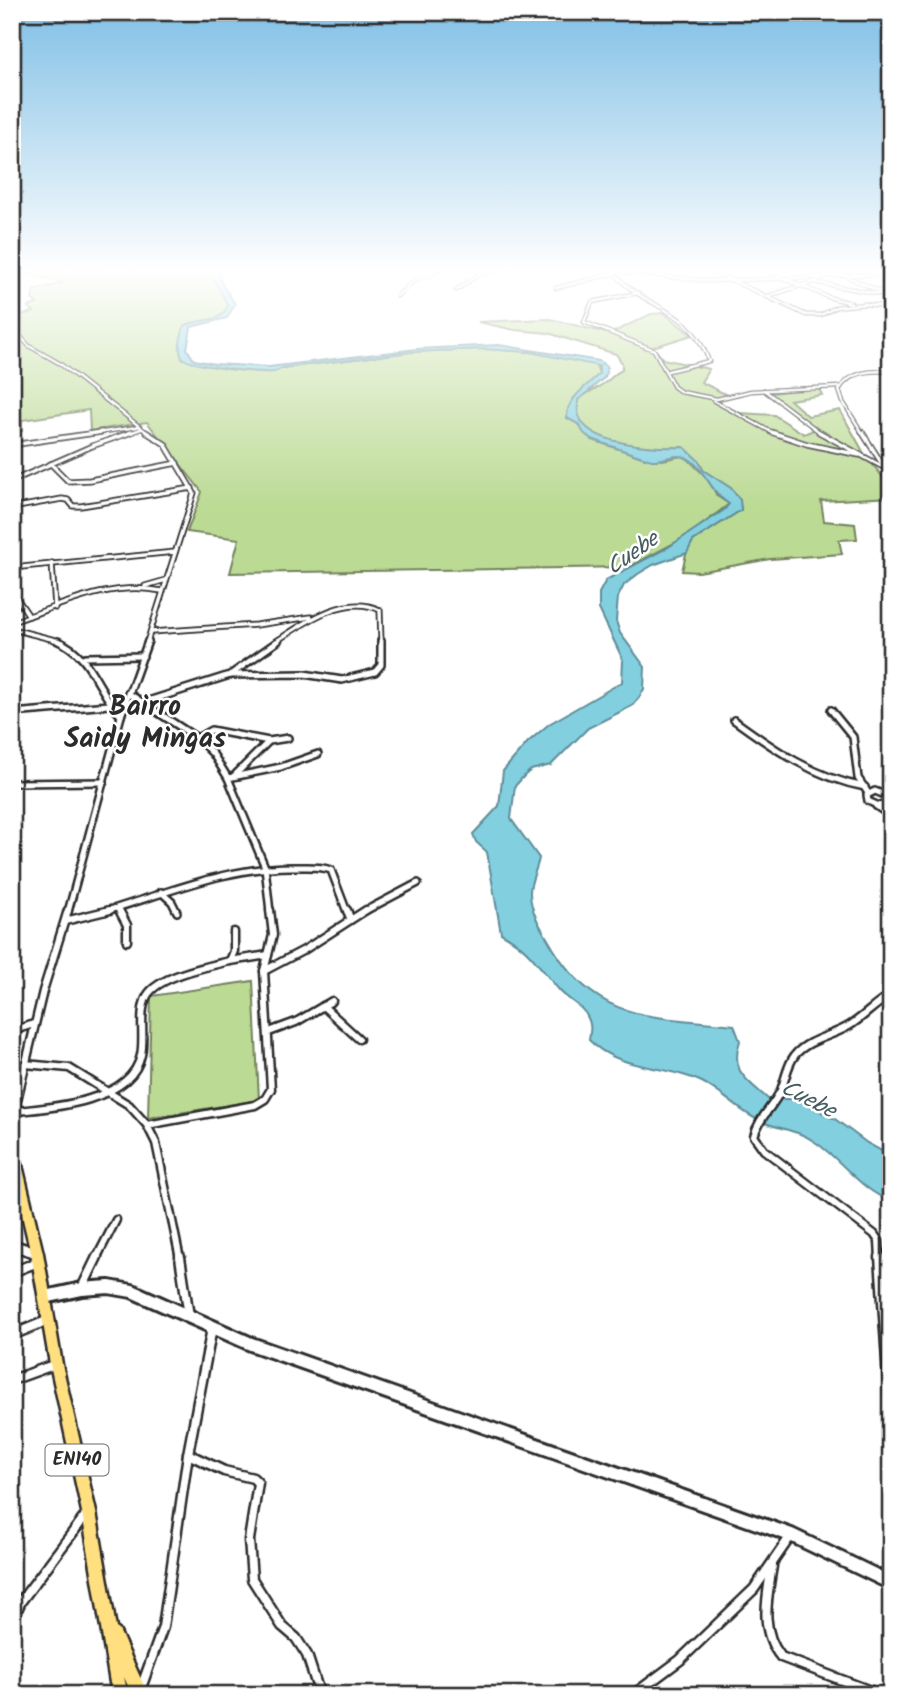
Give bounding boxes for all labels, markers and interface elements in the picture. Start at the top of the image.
water label: Cuebe [599,521,669,585]
district label: Bairro Saidy Mingas [64,685,226,762]
water label: Cuebe [774,1071,844,1130]
road number: EN140 [46,1444,108,1476]

